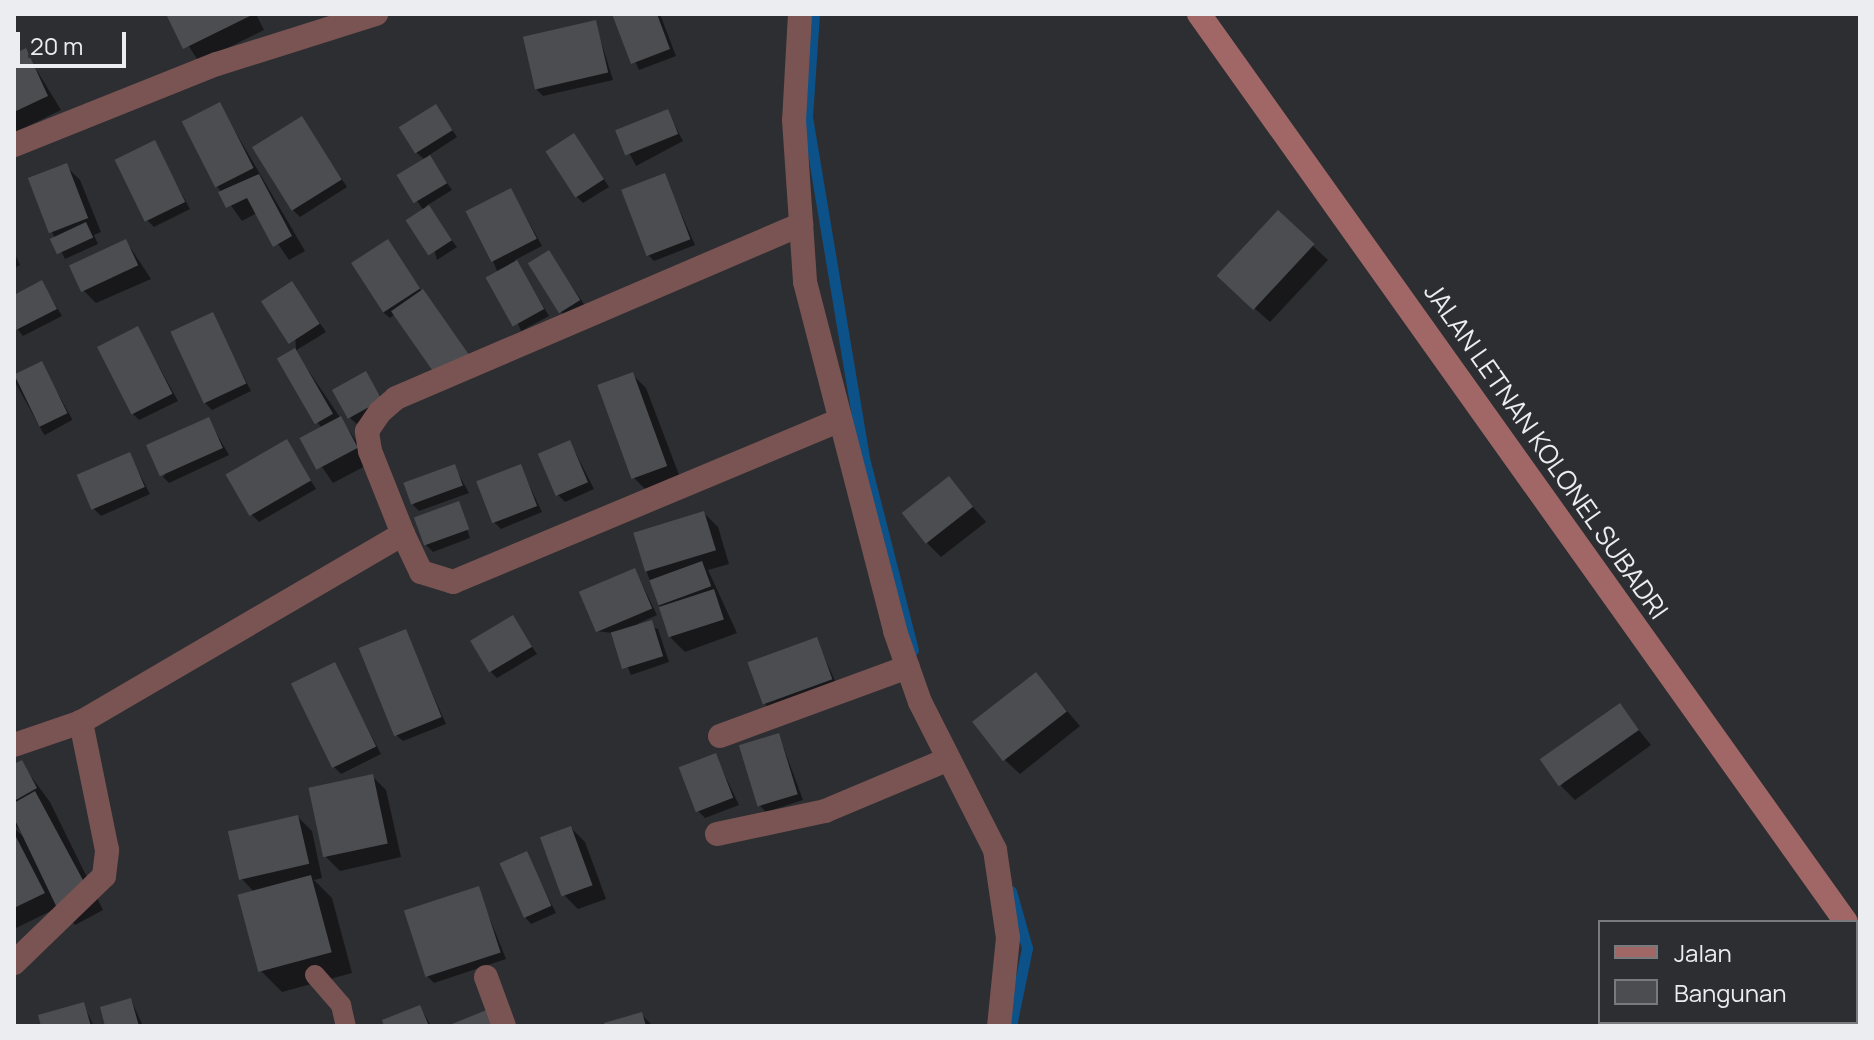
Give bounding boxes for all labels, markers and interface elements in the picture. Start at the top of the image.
scale bar [20,16,130,66]
text: 20 m [30,29,83,62]
street label: JALAN LETNAN KOLONEL SUBADRI [1417,276,1675,626]
legend [1598,920,1858,1024]
text: Jalan [1674,936,1732,969]
text: Bangunan [1674,976,1787,1009]

